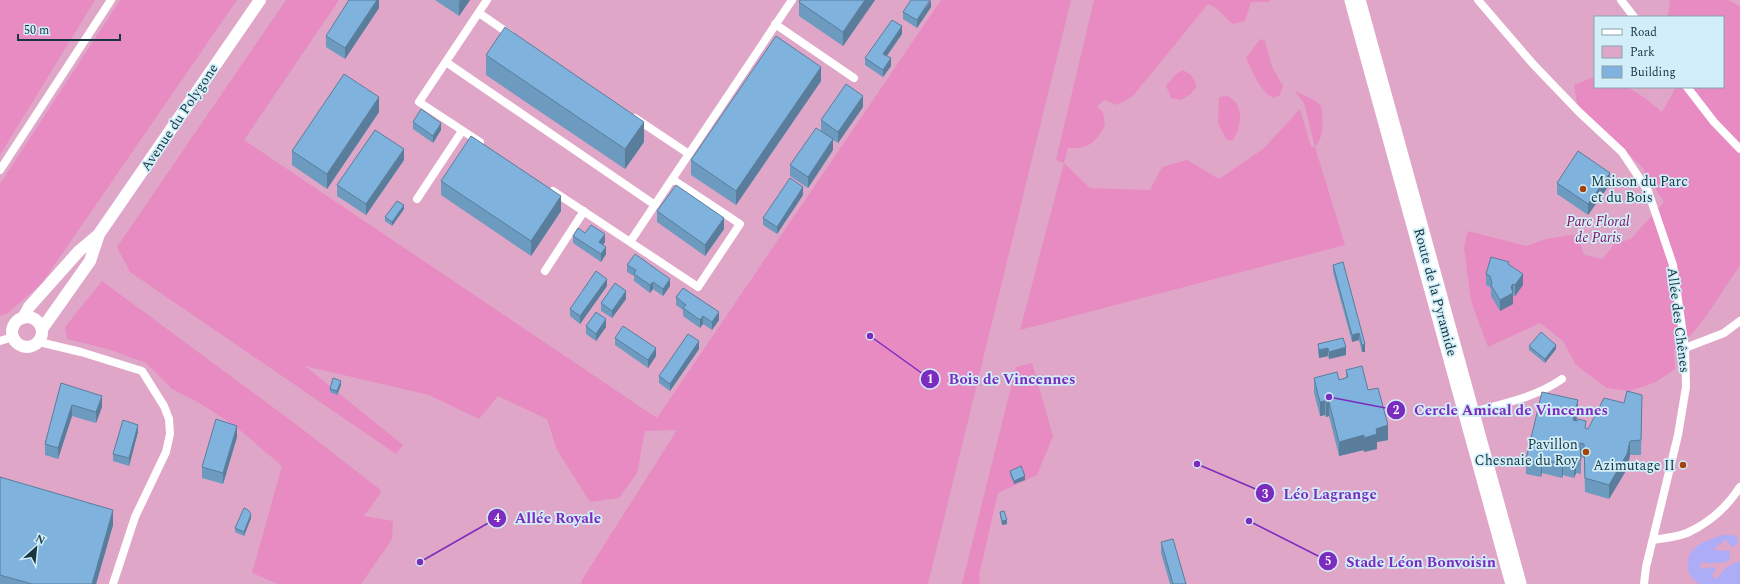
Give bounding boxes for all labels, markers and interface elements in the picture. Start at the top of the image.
scale bar [18,16,120,42]
legend [1594,16,1724,88]
text: 50 m [24,21,49,40]
text: Road [1630,23,1657,42]
text: Park [1630,43,1655,62]
street label: Avenue du Polygone [135,59,223,175]
text: Building [1630,63,1676,82]
place label: Maison du Parc et du Bois [1591,171,1688,208]
marker: Maison du Parc et du Bois [1578,184,1588,194]
park label: Parc Floral de Paris [1566,211,1630,248]
street label: Route de la Pyramide [1408,226,1463,359]
street label: Allée des Chênes [1662,266,1695,374]
callout: Bois de Vincennes [920,365,1083,392]
text: Bois de Vincennes [949,368,1075,391]
text: 1 [927,370,933,389]
callout: Cercle Amical de Vincennes [1386,396,1616,423]
text: Cercle Amical de Vincennes [1414,399,1608,422]
text: 2 [1393,401,1400,420]
place label: Pavillon Chesnaie du Roy [1475,434,1579,471]
marker: Pavillon Chesnaie du Roy [1581,447,1591,457]
place label: Azimutage II [1593,455,1675,476]
marker: Azimutage II [1678,460,1688,470]
callout: Léo Lagrange [1255,480,1385,507]
text: Léo Lagrange [1283,483,1377,506]
text: 3 [1262,485,1269,504]
callout: Allée Royale [487,504,609,531]
text: Allée Royale [515,507,601,530]
text: 4 [494,509,501,528]
north arrow [16,528,56,568]
text: N [32,530,48,549]
callout: Stade Léon Bonvoisin [1318,548,1504,575]
text: Stade Léon Bonvoisin [1346,551,1496,574]
text: 5 [1325,552,1331,571]

